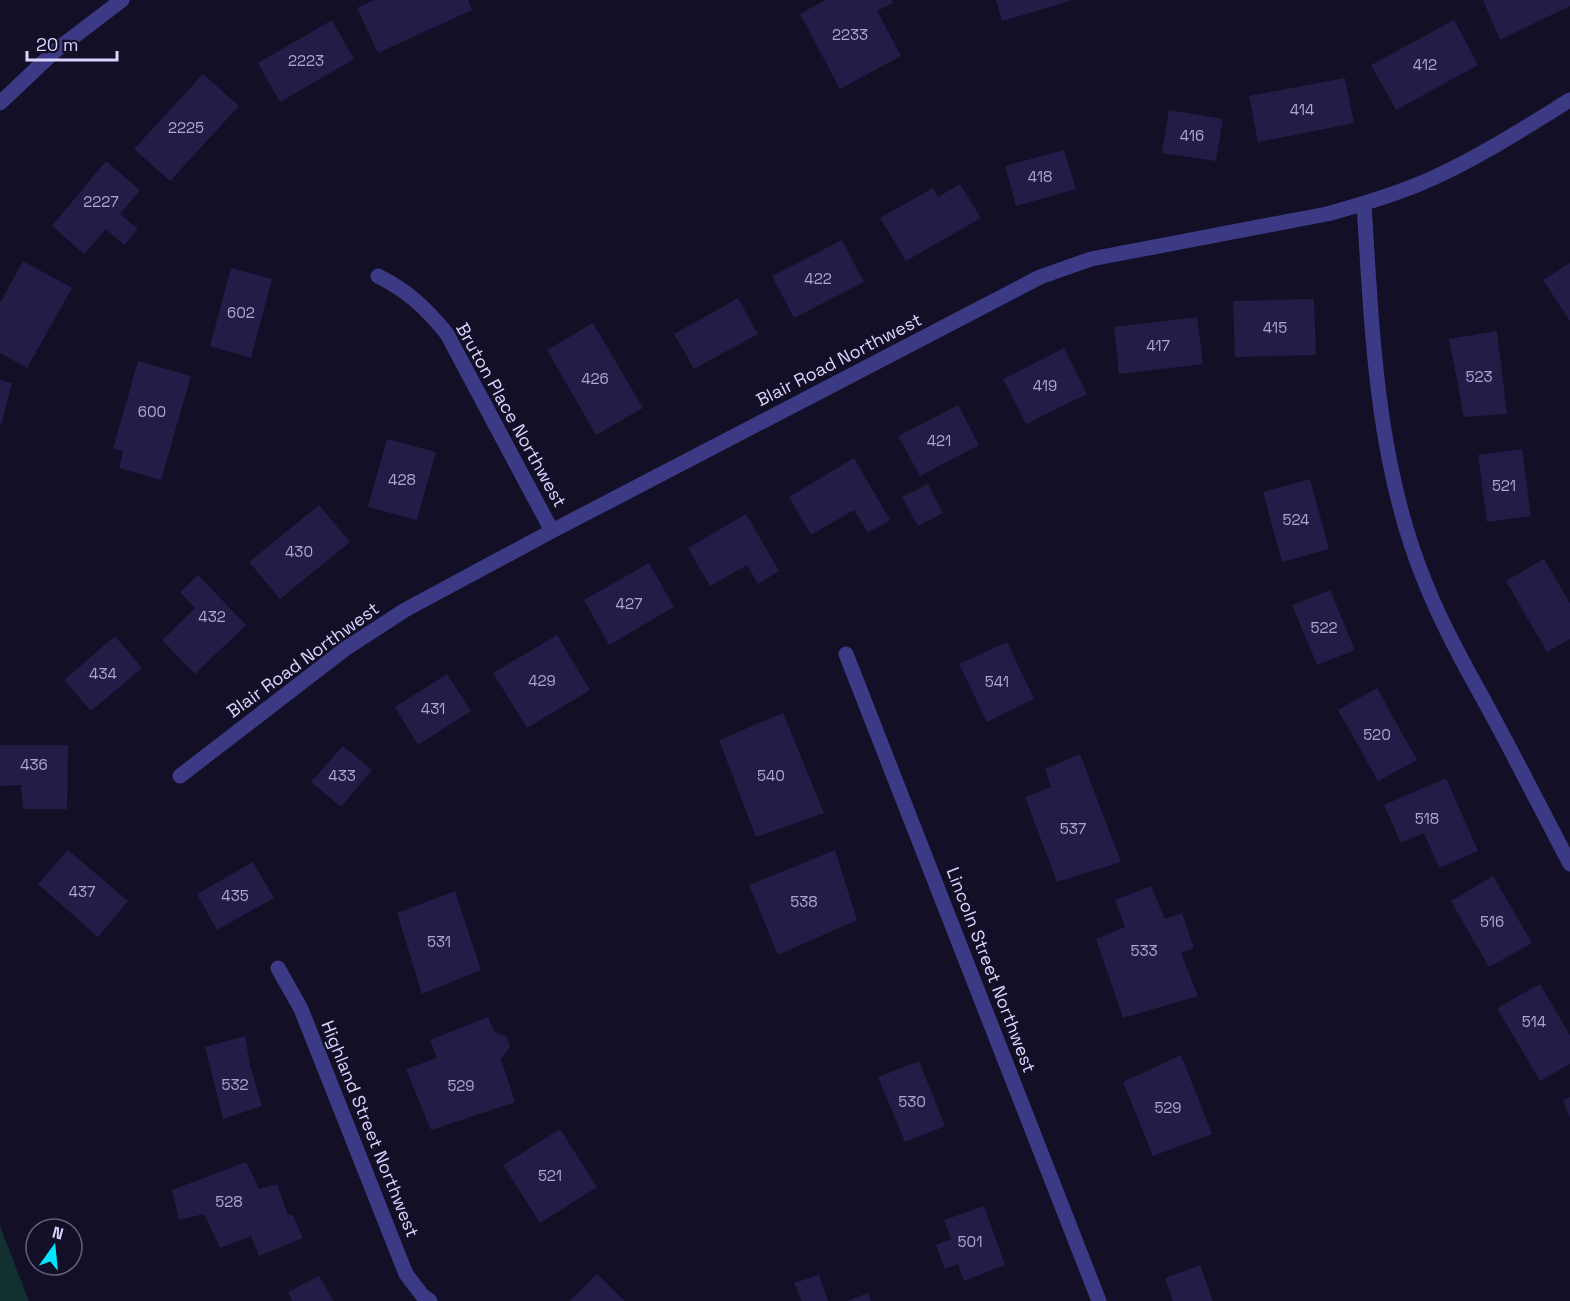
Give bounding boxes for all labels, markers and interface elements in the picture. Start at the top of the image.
scale bar [27,24,117,62]
house number: 2233 [832,25,868,44]
text: 20 m [36,33,79,56]
house number: 2223 [288,51,324,70]
house number: 412 [1413,55,1437,74]
house number: 414 [1290,100,1314,119]
house number: 2225 [168,118,204,137]
house number: 416 [1180,126,1204,145]
house number: 418 [1028,167,1052,186]
house number: 2227 [83,192,119,211]
house number: 422 [804,269,832,288]
house number: 602 [227,303,255,322]
street label: Blair Road Northwest [752,308,925,411]
street label: Bruton Place Northwest [451,318,572,511]
house number: 415 [1263,318,1287,337]
house number: 417 [1146,336,1170,355]
house number: 523 [1466,367,1492,386]
house number: 426 [581,369,609,388]
house number: 419 [1033,376,1057,395]
house number: 600 [138,402,166,421]
house number: 421 [927,431,951,450]
house number: 428 [388,470,416,489]
house number: 521 [1492,476,1516,495]
house number: 524 [1283,510,1309,529]
house number: 430 [285,542,313,561]
house number: 427 [616,594,642,613]
street label: Blair Road Northwest [222,597,383,723]
house number: 432 [198,607,226,626]
house number: 522 [1311,618,1337,637]
house number: 434 [89,664,117,683]
house number: 429 [528,671,556,690]
house number: 541 [985,672,1009,691]
house number: 431 [421,699,445,718]
house number: 520 [1363,725,1391,744]
house number: 436 [20,755,48,774]
house number: 433 [328,766,356,785]
house number: 540 [757,766,785,785]
house number: 518 [1415,809,1439,828]
house number: 537 [1060,819,1086,838]
street label: Lincoln Street Northwest [942,864,1041,1076]
house number: 437 [69,882,95,901]
house number: 435 [221,886,249,905]
house number: 538 [790,892,818,911]
house number: 516 [1480,912,1504,931]
house number: 531 [427,932,451,951]
house number: 533 [1130,941,1158,960]
house number: 514 [1522,1012,1546,1031]
street label: Highland Street Northwest [316,1017,425,1241]
house number: 532 [221,1075,249,1094]
house number: 529 [447,1076,475,1095]
house number: 530 [898,1092,926,1111]
house number: 529 [1154,1098,1182,1117]
house number: 521 [538,1166,562,1185]
house number: 528 [215,1192,243,1211]
north arrow [24,1217,84,1277]
text: N [50,1221,66,1245]
house number: 501 [958,1232,982,1251]

